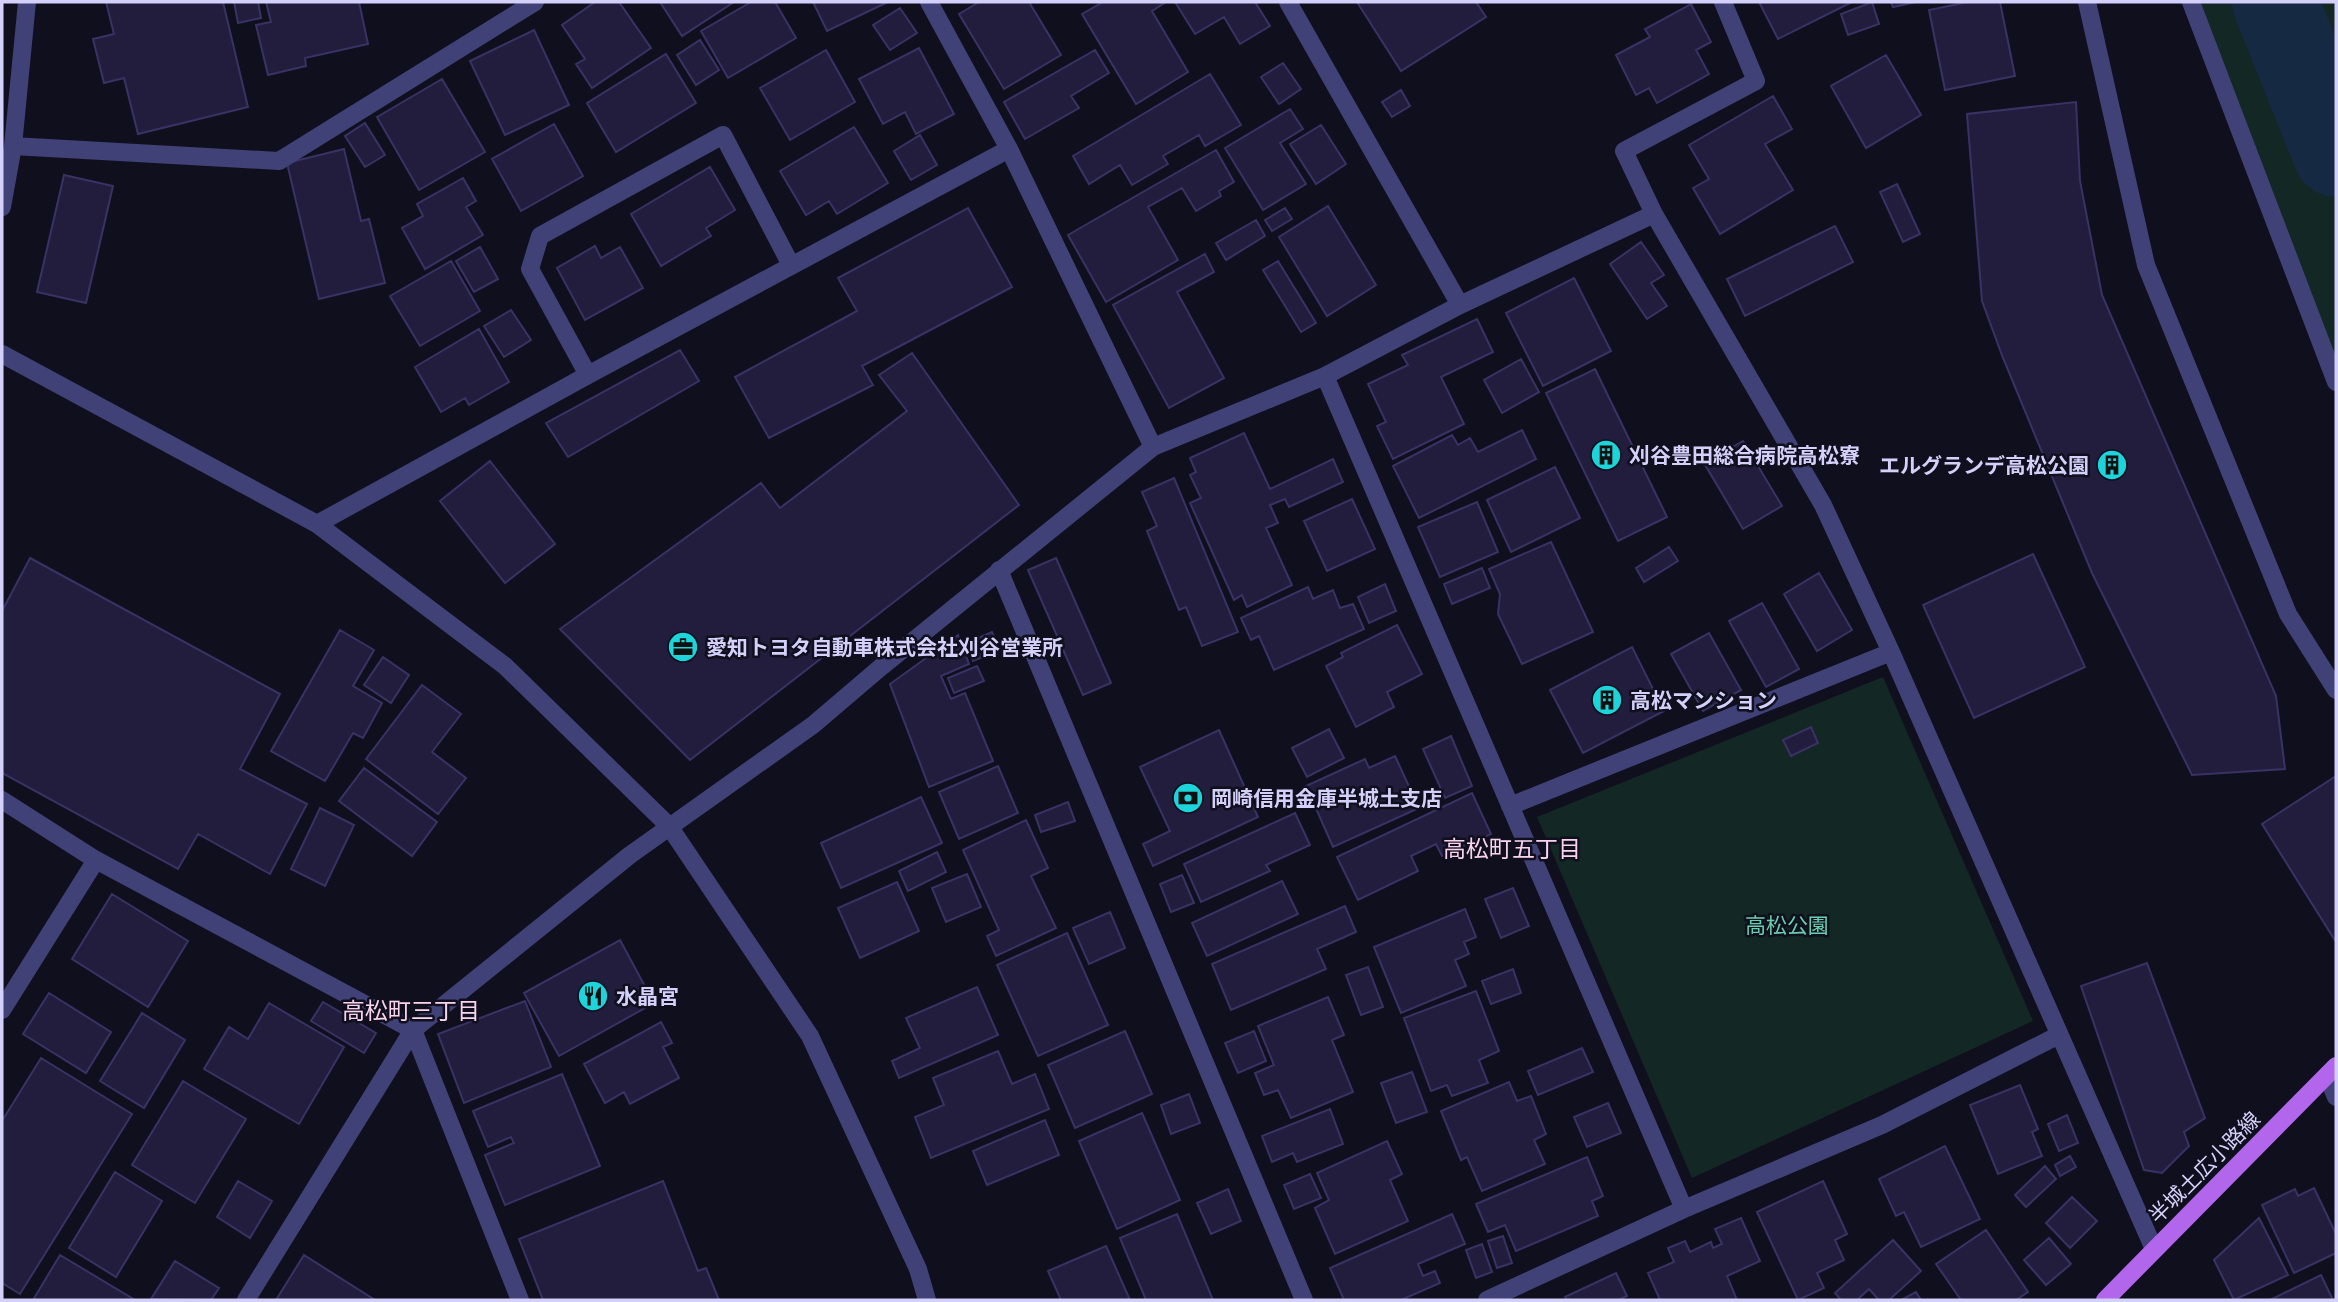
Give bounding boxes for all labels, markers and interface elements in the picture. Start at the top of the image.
building icon: 刈谷豊田総合病院高松寮 [1589,438,1623,472]
place label: 刈谷豊田総合病院高松寮 [1629,442,1860,468]
building icon: エルグランデ高松公園 [2095,448,2129,482]
place label: エルグランデ高松公園 [1879,452,2089,478]
office icon: 愛知トヨタ自動車株式会社刈谷営業所 [666,630,700,664]
place label: 愛知トヨタ自動車株式会社刈谷営業所 [706,634,1063,660]
building icon: 高松マンション [1590,683,1624,717]
place label: 高松マンション [1630,687,1777,713]
bank icon: 岡崎信用金庫半城土支店 [1171,781,1205,815]
place label: 岡崎信用金庫半城土支店 [1211,785,1442,811]
district label: 高松町五丁目 [1443,834,1581,863]
park label: 高松公園 [1745,912,1829,938]
restaurant icon: 水晶宮 [576,979,610,1013]
place label: 水晶宮 [616,983,679,1009]
district label: 高松町三丁目 [342,996,480,1025]
street label: 半城土広小路線 [2143,1106,2265,1228]

